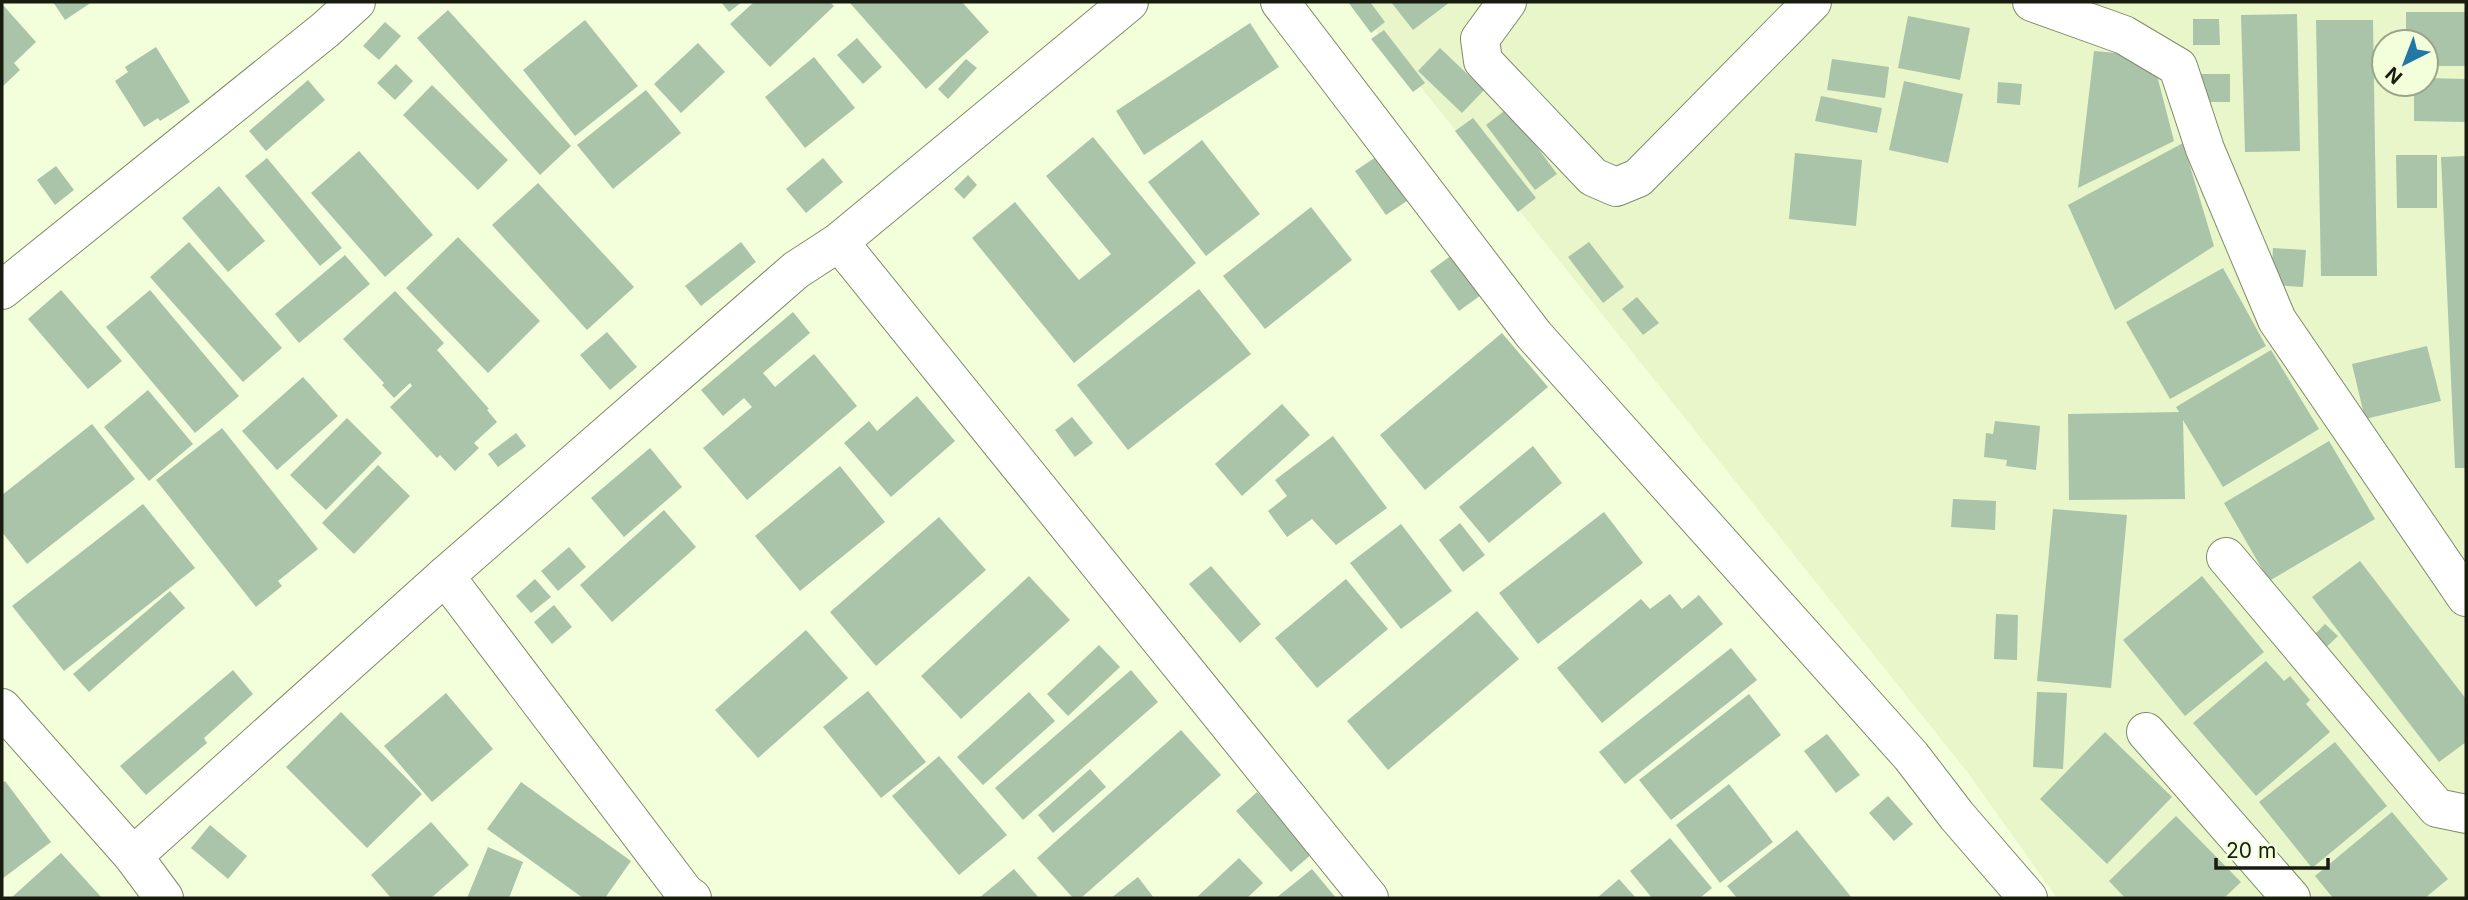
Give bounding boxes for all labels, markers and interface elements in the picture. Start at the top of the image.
north arrow [2370,28,2440,98]
text: N [2381,62,2407,89]
scale bar [2216,827,2328,871]
text: 20 m [2226,838,2276,863]

